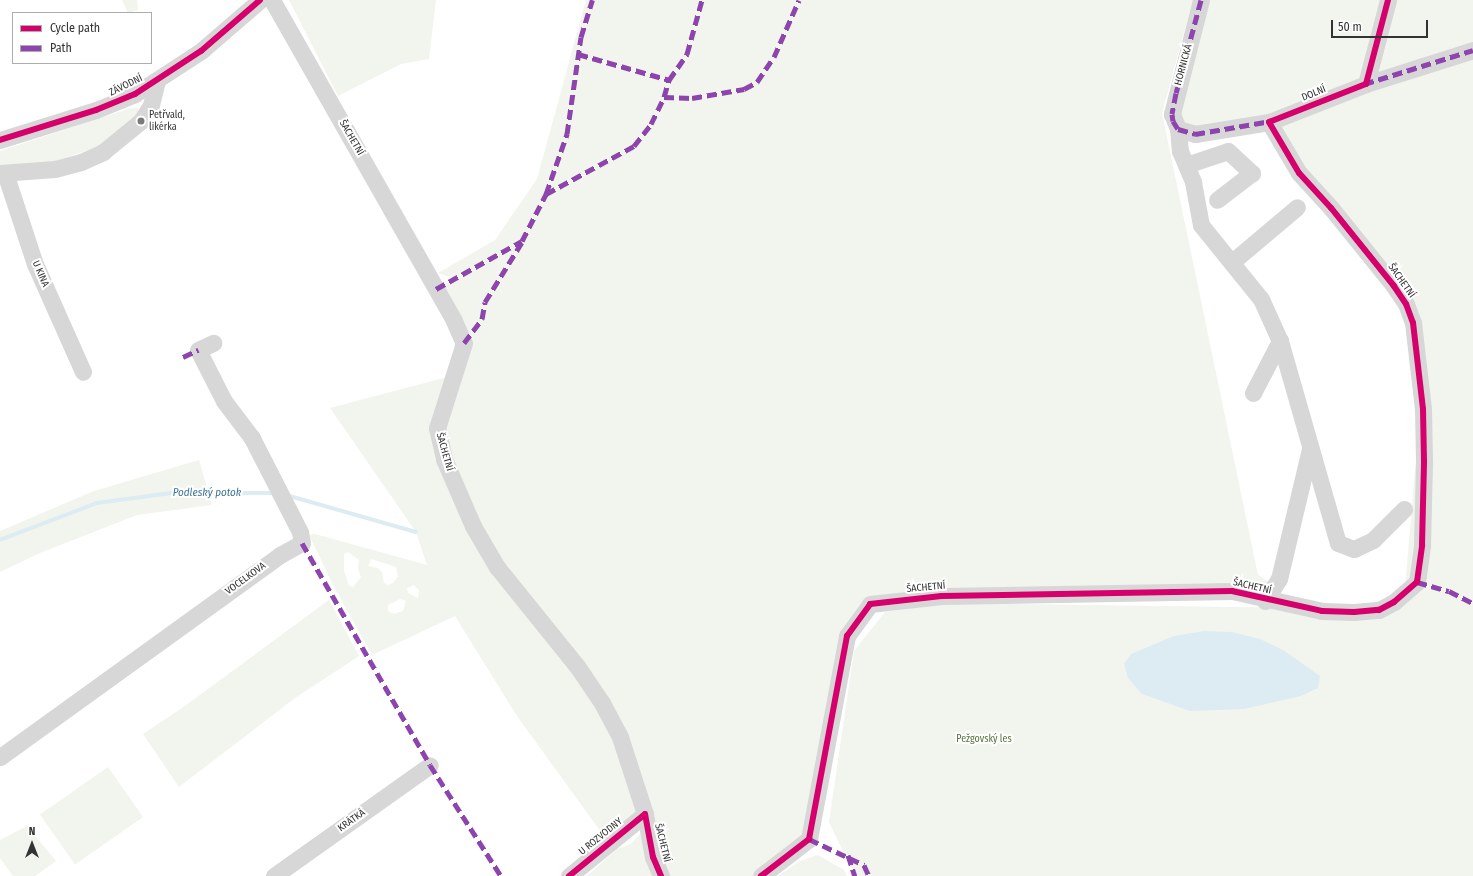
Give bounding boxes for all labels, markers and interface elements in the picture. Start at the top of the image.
legend [12,12,152,64]
scale bar [1333,12,1430,38]
text: 50 m [1338,20,1362,34]
text: Cycle path [50,21,100,35]
text: Path [50,41,72,55]
street label: HORNICKÁ [1173,43,1195,87]
street label: ZÁVODNÍ [107,73,145,99]
street label: DOLNÍ [1300,84,1328,104]
place label: Petřvald, likérka [149,109,185,132]
marker: Petřvald, likérka [136,116,146,126]
street label: ŠACHETNÍ [336,118,366,158]
street label: U KINA [29,259,51,289]
street label: ŠACHETNÍ [1385,261,1417,301]
street label: ŠACHETNÍ [433,431,455,473]
water label: Podleský potok [173,486,241,500]
street label: VOCELKOVA [223,560,269,598]
street label: ŠACHETNÍ [1232,577,1272,597]
street label: ŠACHETNÍ [906,580,946,596]
park label: Pežgovský les [956,734,1012,746]
street label: KRÁTKÁ [336,807,368,835]
street label: U ROZVODNY [577,816,625,858]
street label: ŠACHETNÍ [651,823,673,863]
north arrow [12,824,52,864]
text: N [29,825,35,838]

